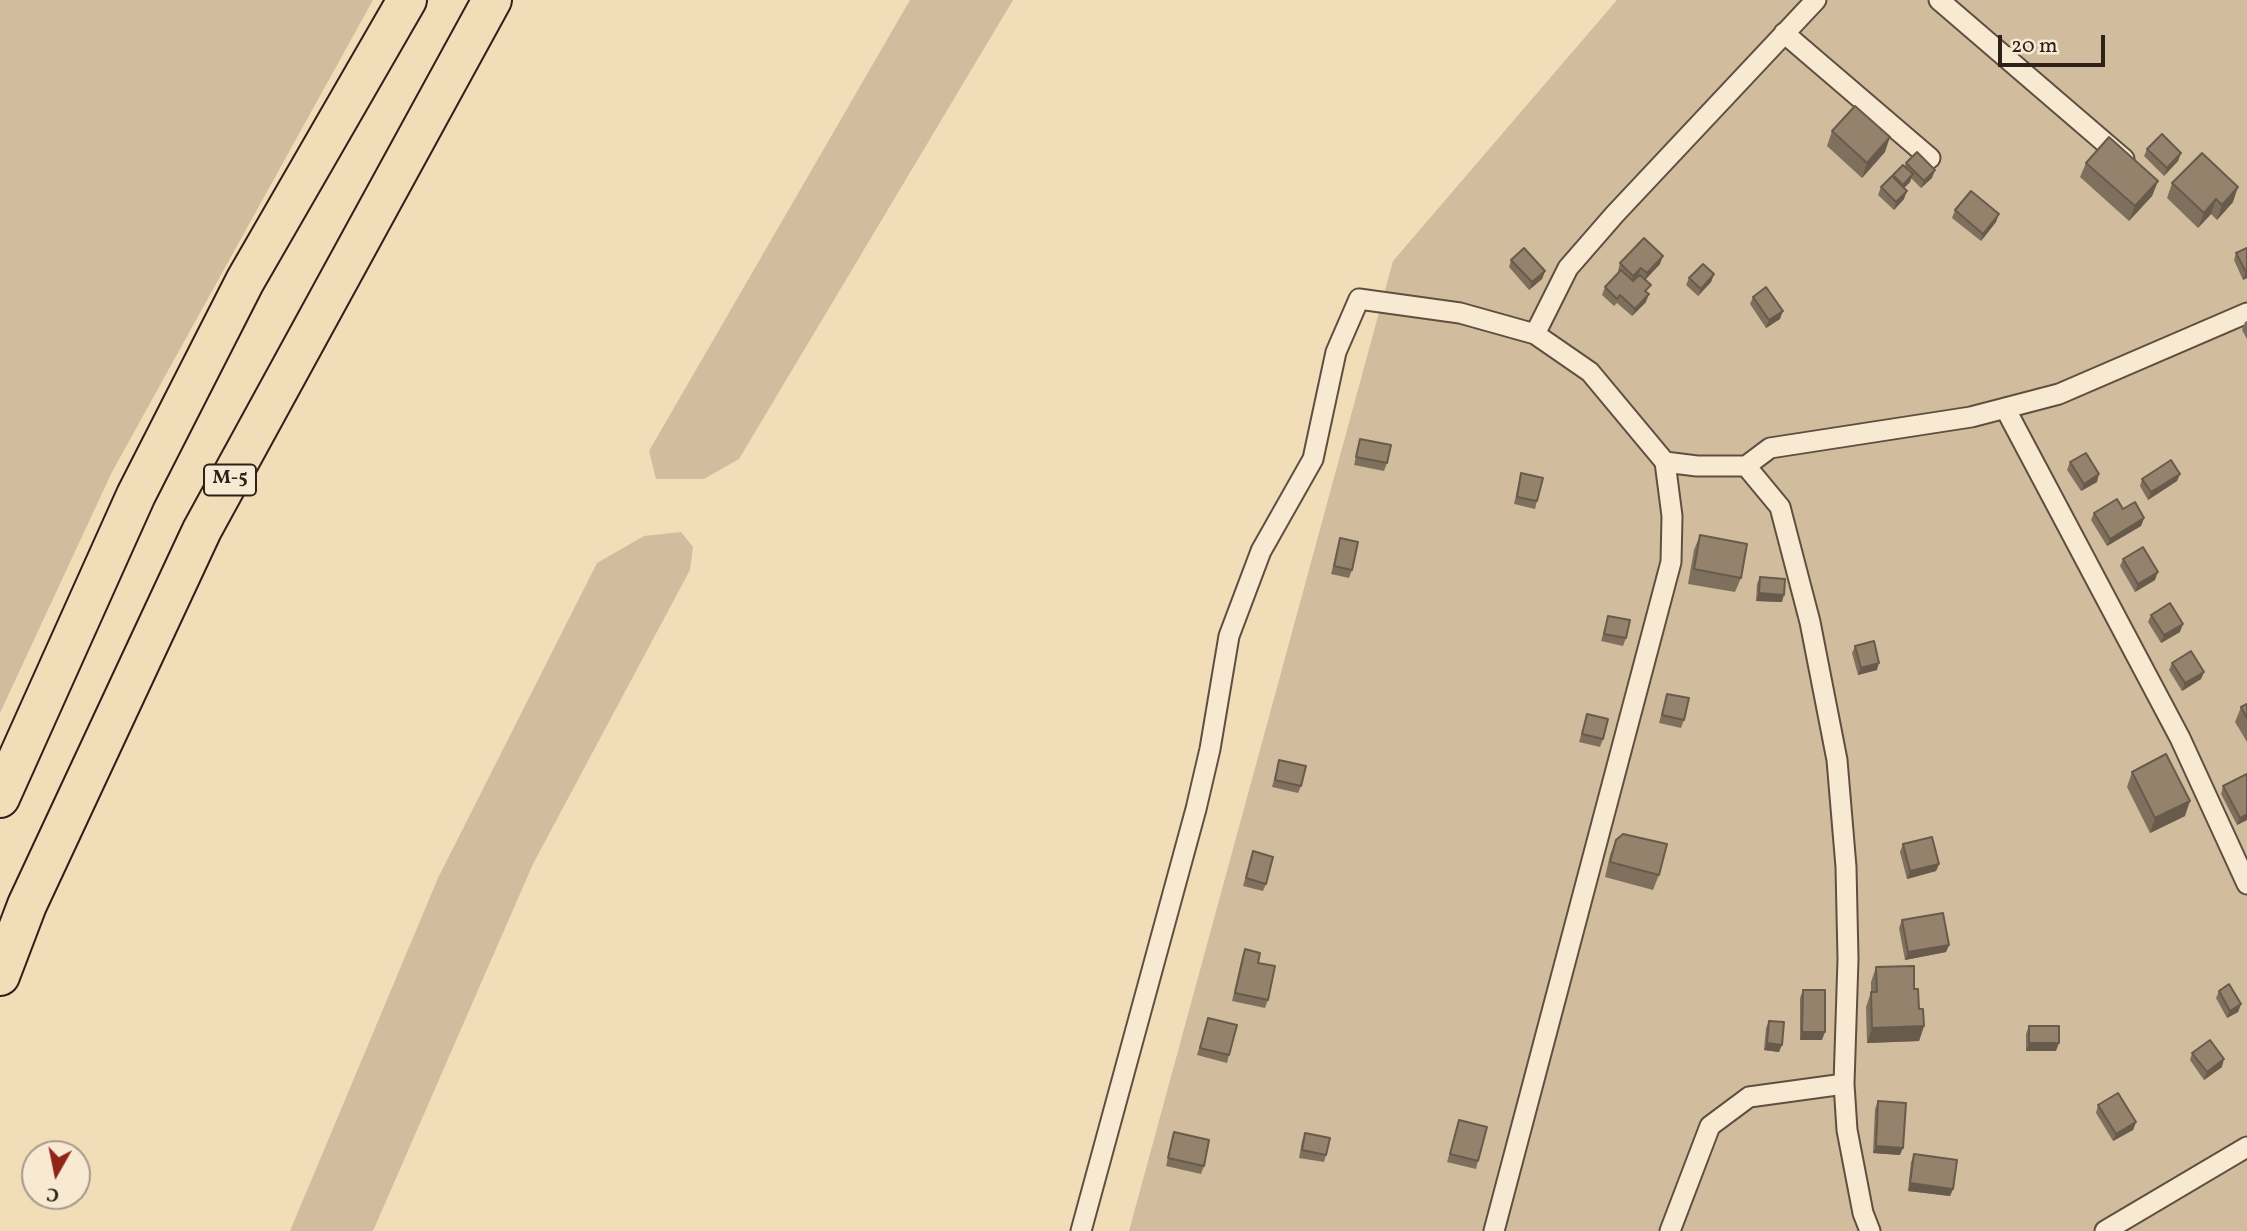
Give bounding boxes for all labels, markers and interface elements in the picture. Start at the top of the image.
scale bar [2002,21,2109,65]
text: 20 m [2011,32,2057,61]
road number: М-5 [204,464,256,495]
north arrow [21,1140,91,1210]
text: С [45,1180,61,1208]

